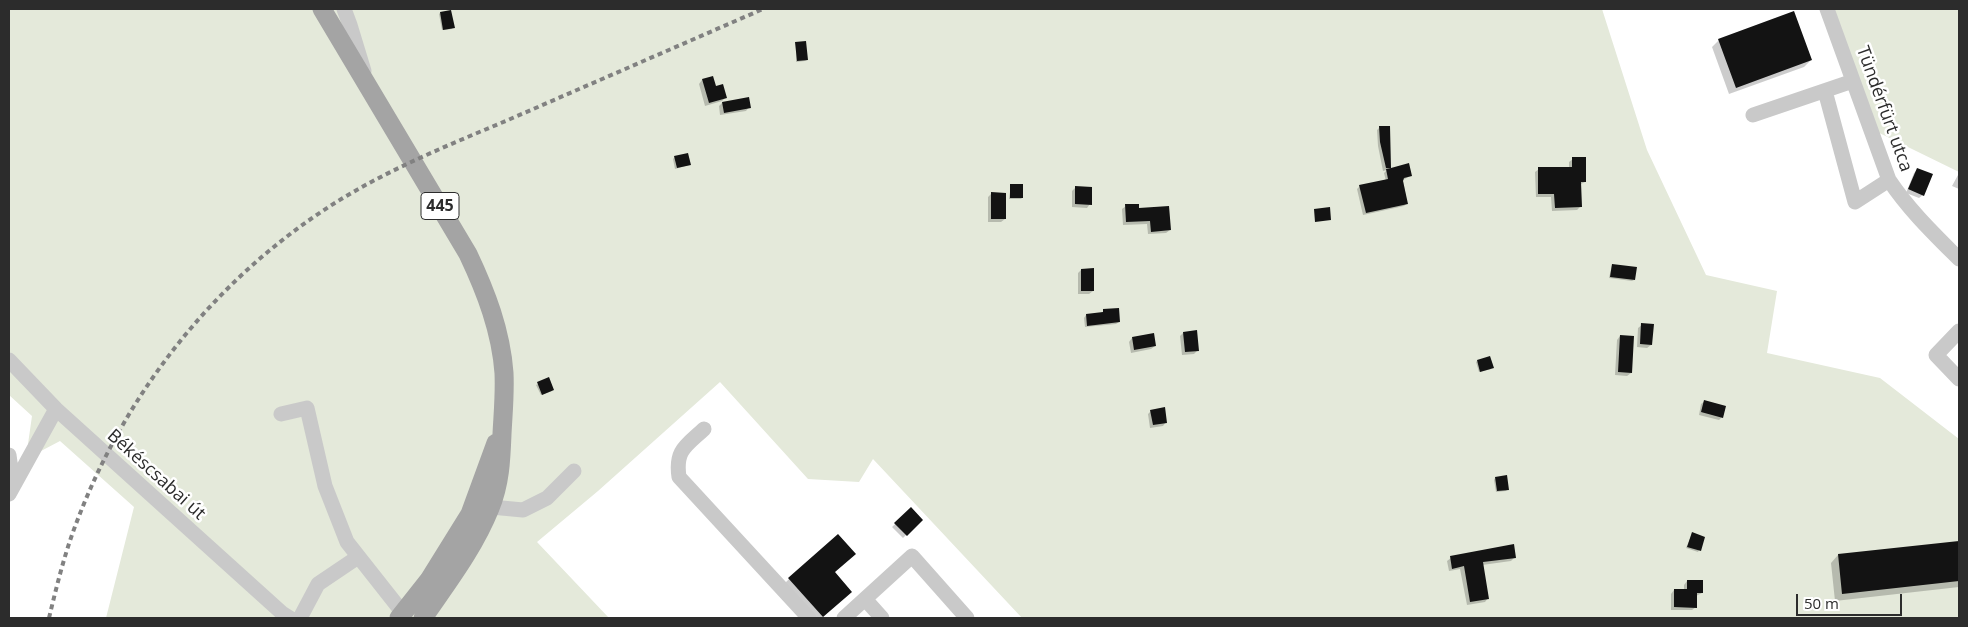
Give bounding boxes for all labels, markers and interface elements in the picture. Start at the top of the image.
street label: Tündérfürt utca [1851,43,1917,175]
road number: 445 [421,192,459,220]
street label: Békéscsabai út [102,425,210,525]
scale bar [1798,584,1904,616]
text: 50 m [1804,593,1839,613]

